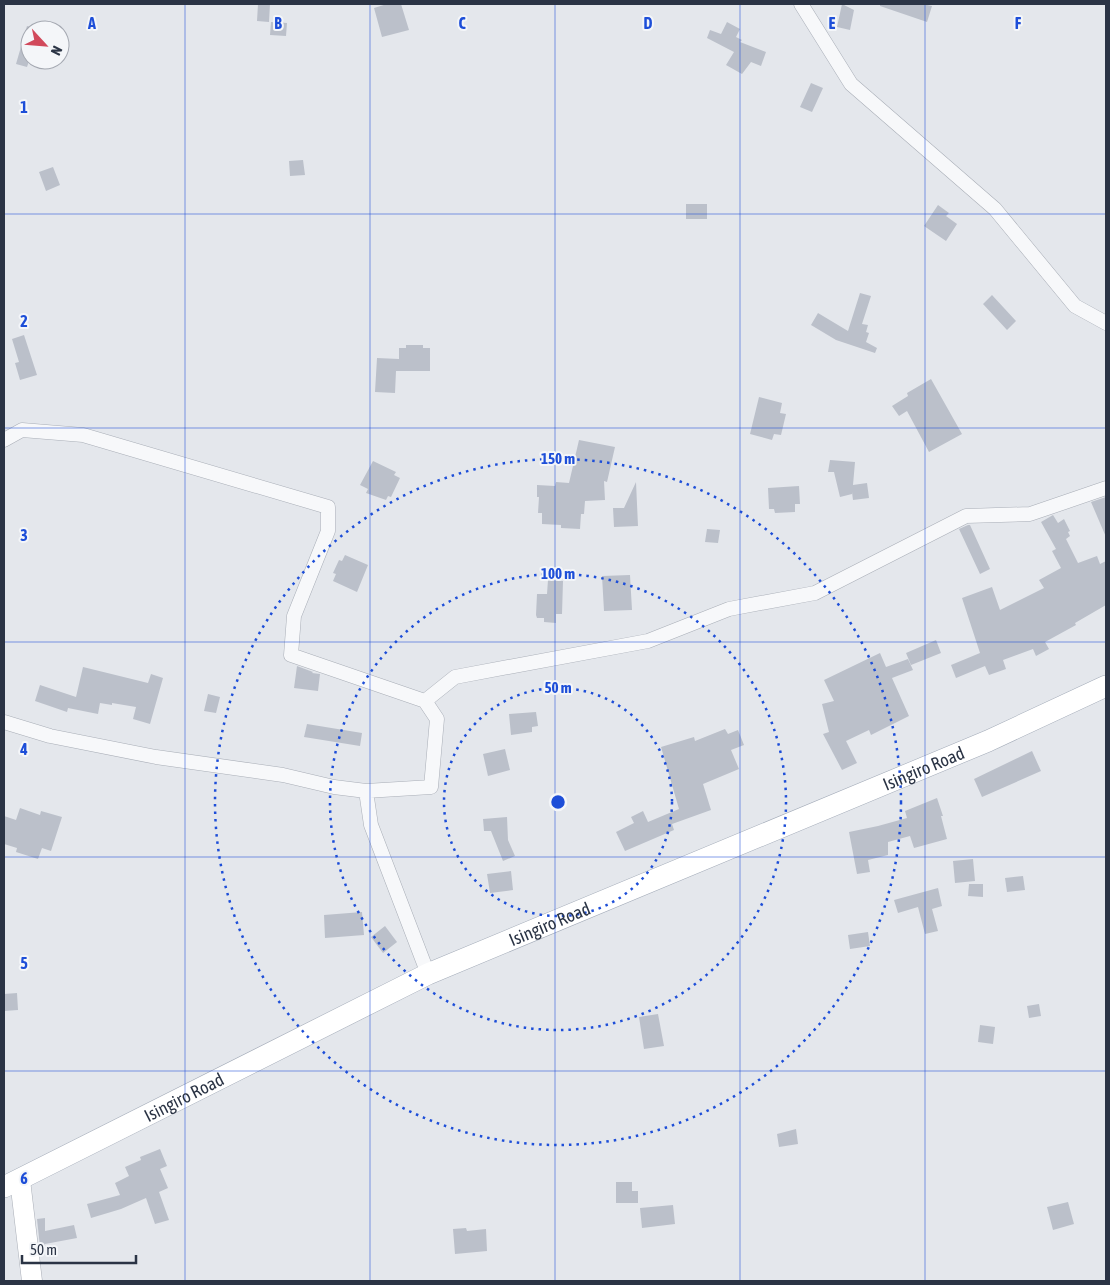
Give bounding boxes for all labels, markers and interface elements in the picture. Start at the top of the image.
text: A [87,14,96,32]
text: B [274,14,282,32]
text: C [458,14,466,32]
text: D [644,14,653,32]
text: E [829,14,836,32]
text: F [1015,14,1022,32]
north arrow [20,20,70,70]
text: N [48,43,66,58]
text: 1 [20,98,28,116]
text: 2 [20,312,28,330]
text: 150 m [541,450,575,467]
text: 3 [20,526,28,544]
text: 100 m [541,565,575,582]
text: 50 m [545,679,572,696]
text: 4 [19,740,28,758]
street label: Isingiro Road [879,742,967,794]
centre of rings [549,793,567,811]
street label: Isingiro Road [506,897,593,950]
text: 5 [20,954,28,972]
street label: Isingiro Road [140,1068,227,1126]
text: 6 [20,1169,28,1187]
scale bar [22,1232,136,1264]
text: 50 m [30,1241,57,1258]

